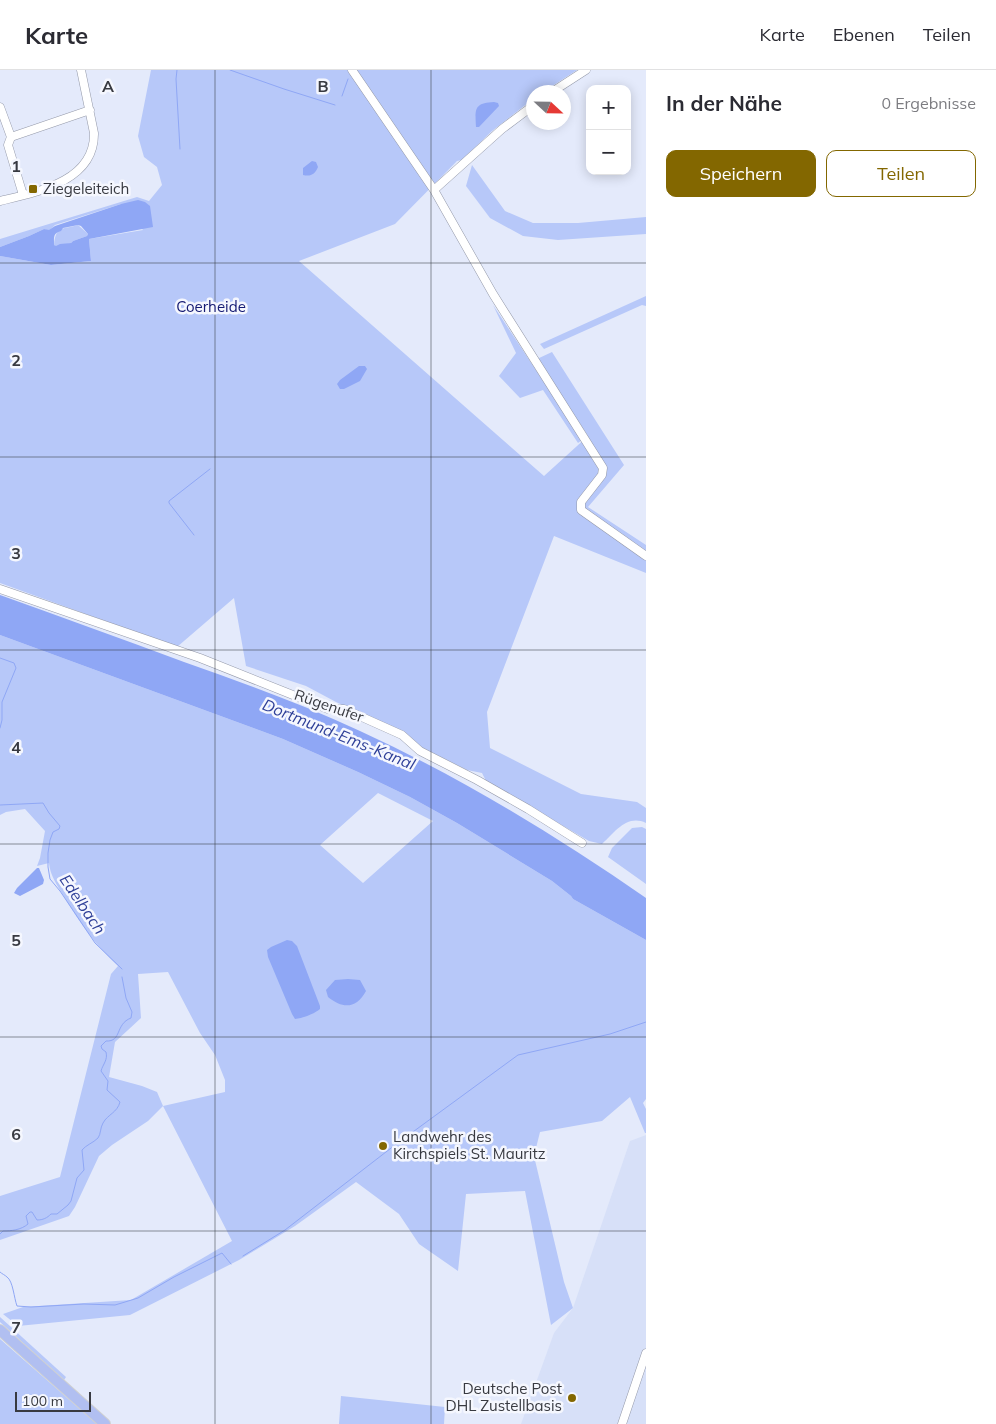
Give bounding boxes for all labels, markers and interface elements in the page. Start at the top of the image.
text: Karte [25,20,88,50]
text: Karte [759,23,805,46]
text: Ebenen [833,23,895,46]
text: Teilen [923,23,971,46]
text: A [102,76,114,96]
text: B [317,76,329,96]
north arrow [526,85,571,130]
map controls [586,85,631,175]
button: + [586,85,631,130]
text: In der Nähe [666,90,782,116]
text: 0 Ergebnisse [881,93,976,113]
button: − [586,130,631,175]
button: Speichern [666,150,816,197]
button: Teilen [826,150,976,197]
text: 1 [11,156,21,176]
place label: Ziegeleiteich [43,179,129,198]
marker: Ziegeleiteich [27,183,39,195]
park label: Coerheide [176,297,246,316]
text: 2 [11,350,21,370]
text: 3 [11,543,21,563]
street label: Rügenufer [292,685,367,726]
water label: Dortmund-Ems-Kanal [260,694,418,774]
text: 4 [11,737,21,757]
water label: Edelbach [56,870,110,938]
text: 5 [11,930,21,950]
text: 6 [11,1124,21,1144]
place label: Landwehr des Kirchspiels St. Mauritz [393,1127,546,1163]
marker: Landwehr des Kirchspiels St. Mauritz [377,1140,389,1152]
text: 7 [11,1317,21,1337]
place label: Deutsche Post DHL Zustellbasis [445,1379,562,1415]
scale bar [15,1389,91,1412]
text: 100 m [22,1392,63,1410]
marker: Deutsche Post DHL Zustellbasis [566,1392,578,1404]

